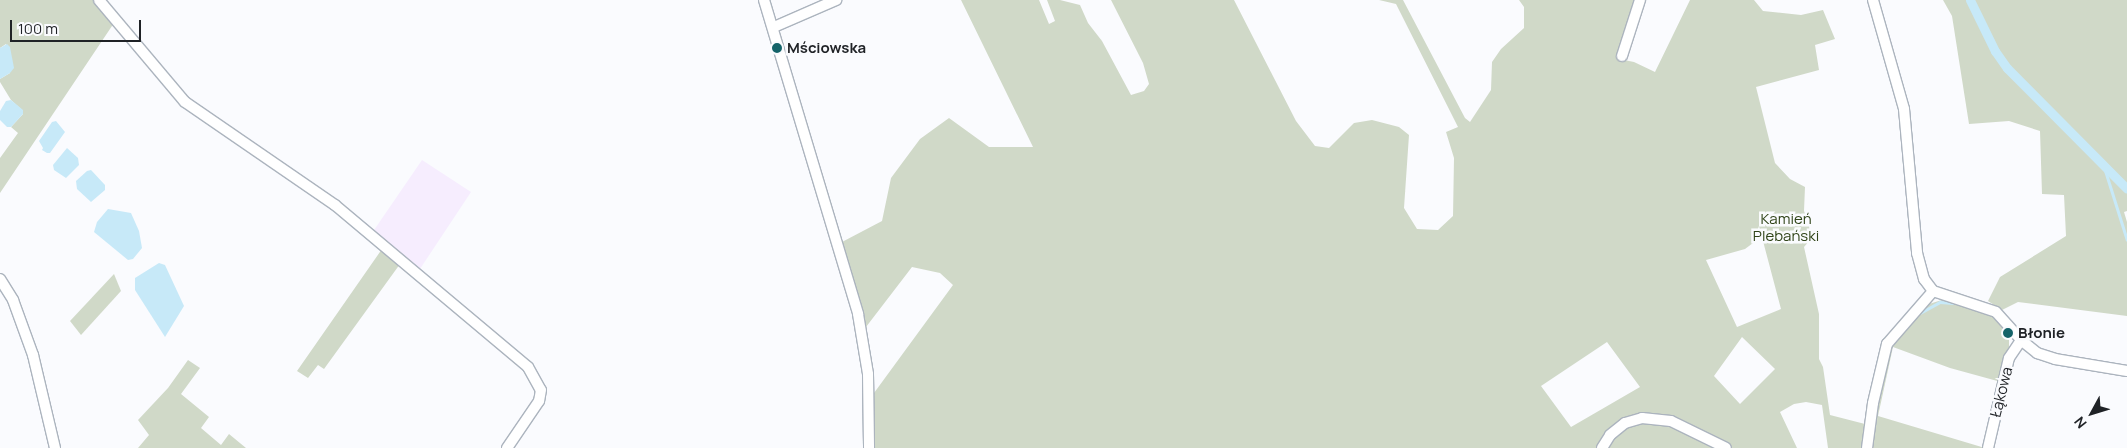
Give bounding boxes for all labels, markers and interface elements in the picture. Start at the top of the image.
scale bar [12,10,144,42]
text: 100 m [18,18,58,39]
place label: Mściowska [787,39,866,57]
marker: Mściowska [771,42,783,54]
park label: Kamień Plebański [1753,209,1819,244]
place label: Błonie [2018,324,2065,342]
marker: Błonie [2002,327,2014,339]
street label: Łąkowa [1986,365,2016,419]
north arrow [2067,388,2117,438]
text: N [2069,413,2091,433]

